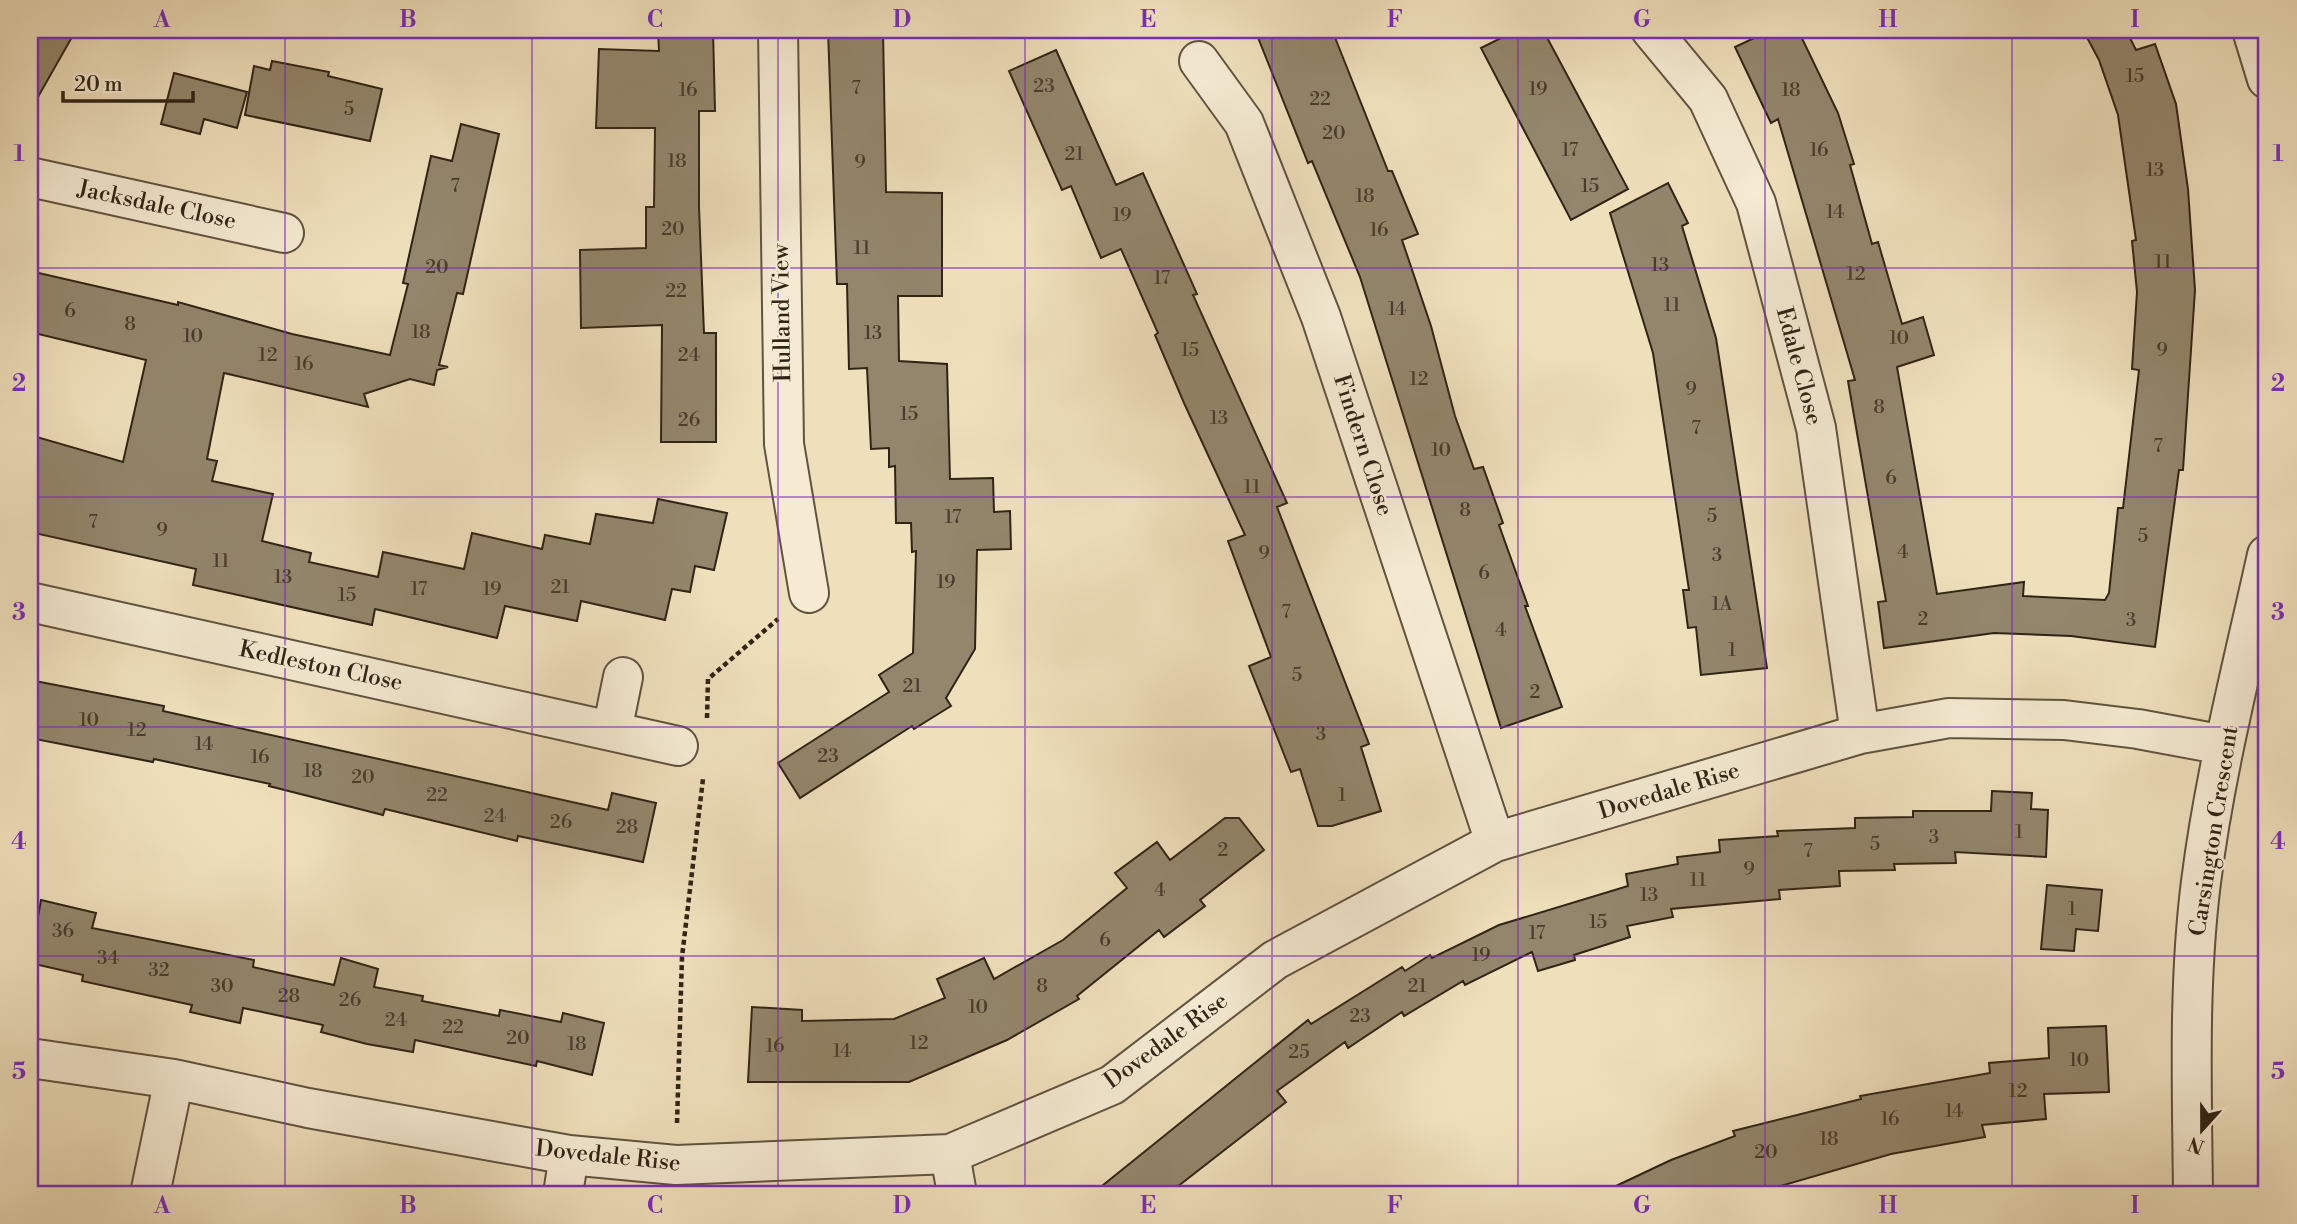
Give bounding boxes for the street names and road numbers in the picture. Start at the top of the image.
street label: Jacksdale Close [74,174,239,235]
street label: Hulland View [767,242,797,382]
street label: Edale Close [1770,304,1828,428]
street label: Findern Close [1327,371,1399,519]
street label: Kedleston Close [237,635,405,697]
street label: Carsington Crescent [2184,724,2244,938]
street label: Dovedale Rise [1595,756,1743,826]
street label: Dovedale Rise [1099,987,1233,1095]
street label: Dovedale Rise [534,1134,682,1178]

